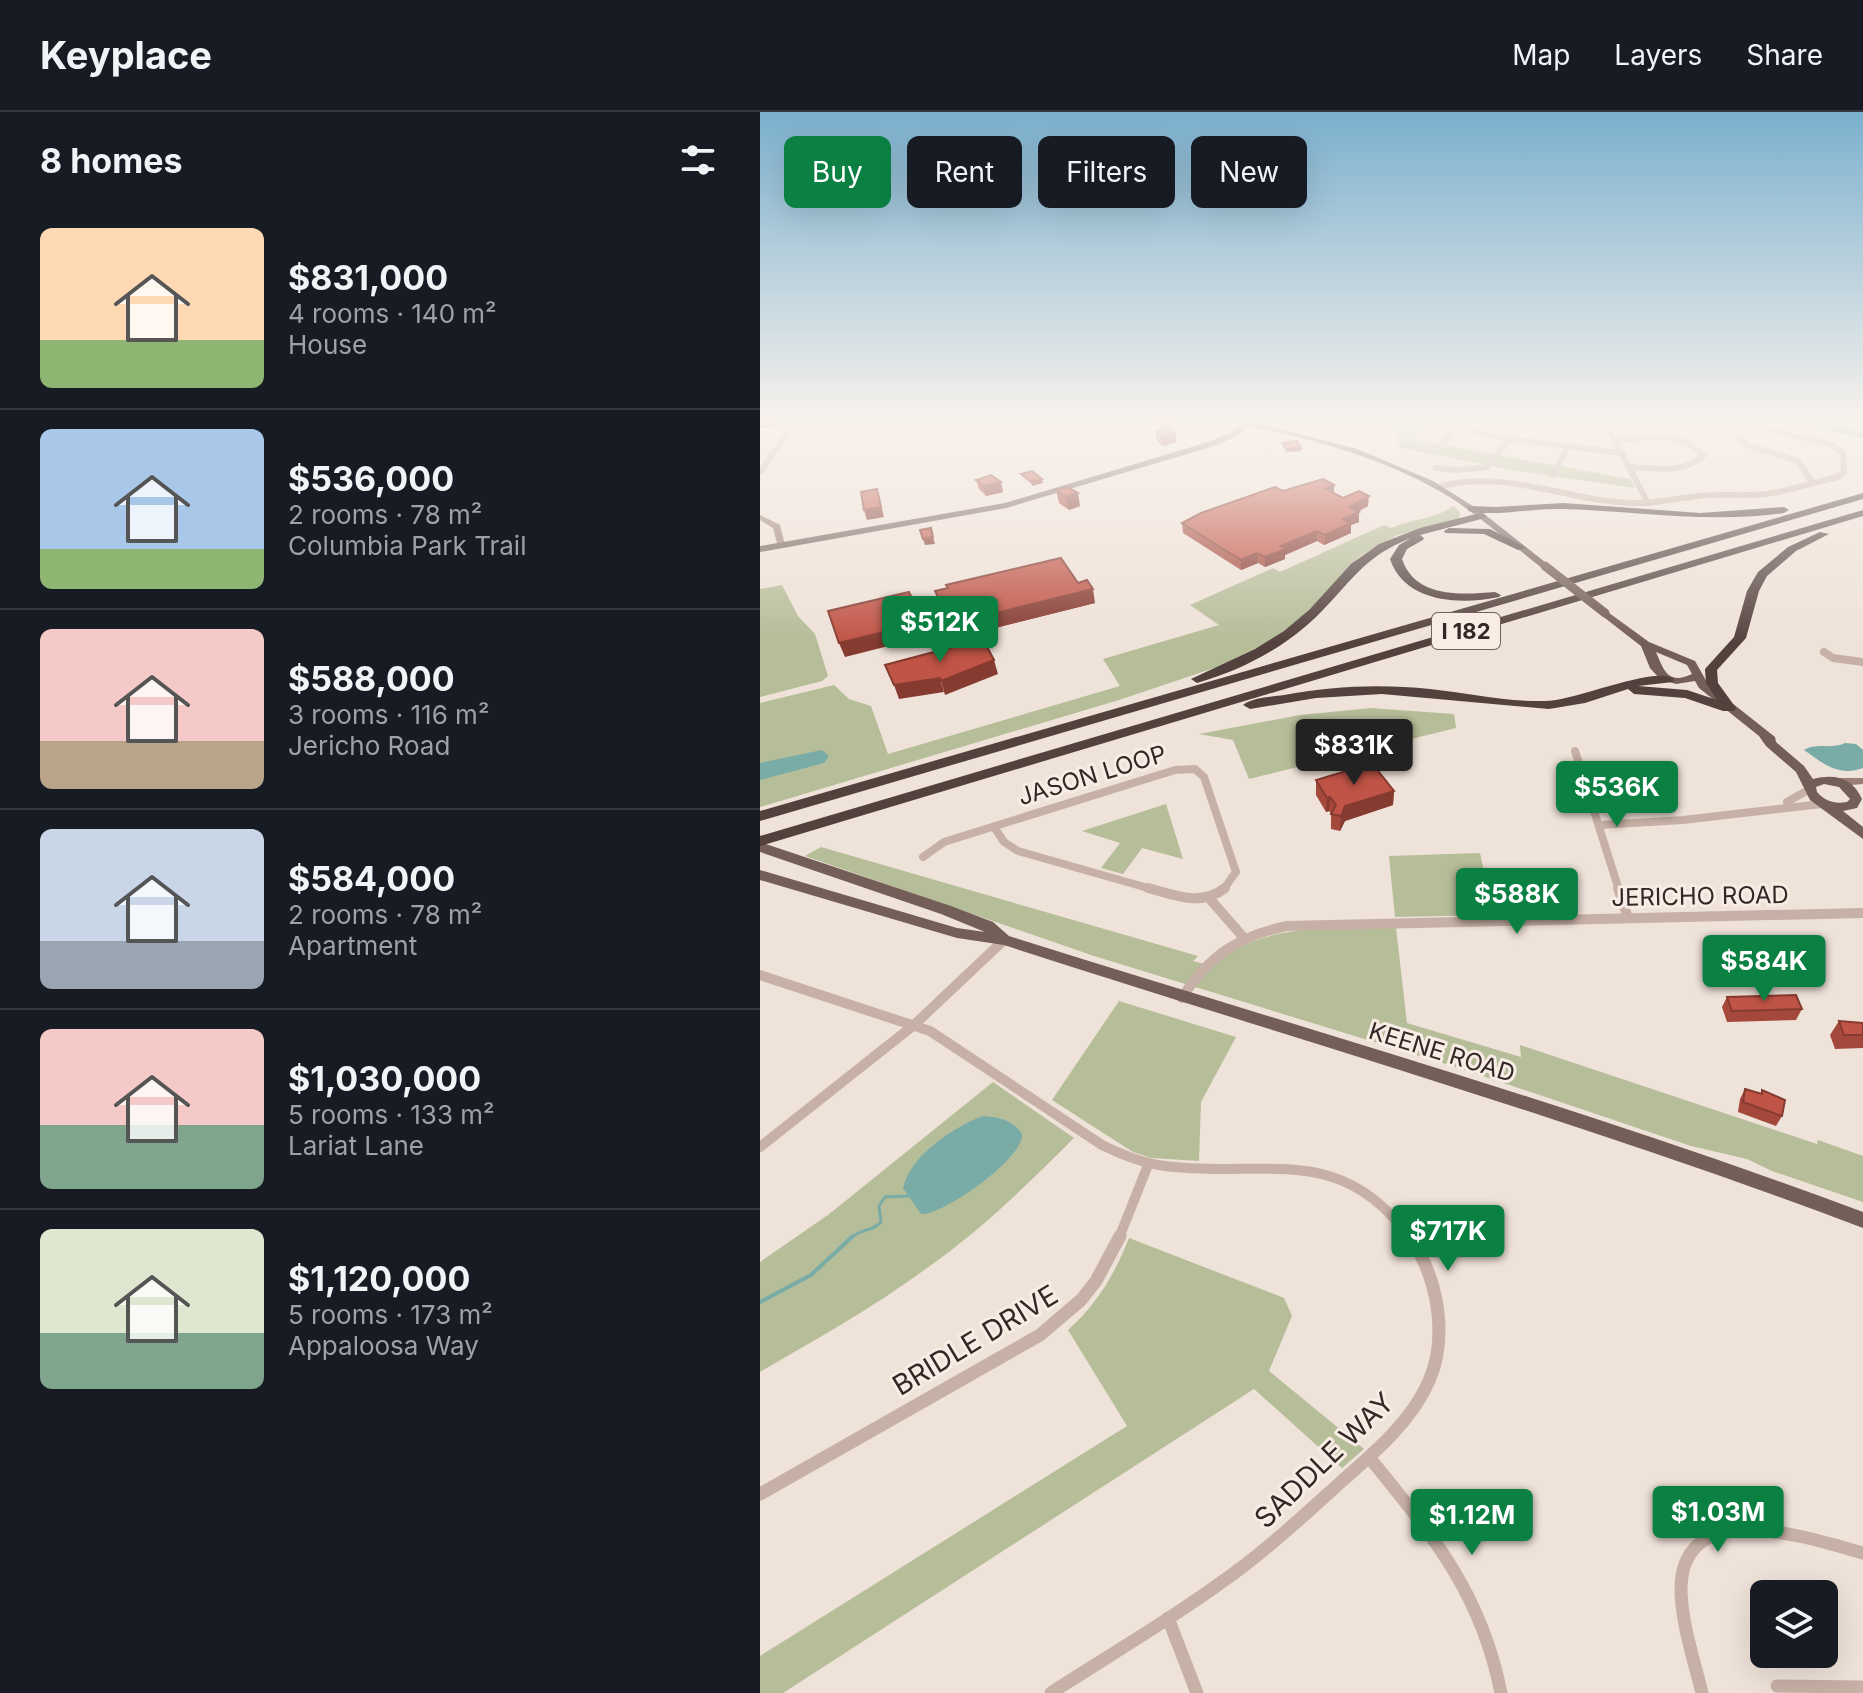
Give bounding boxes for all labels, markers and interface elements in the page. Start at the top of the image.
text: Keyplace [40,32,212,78]
text: Map [1512,38,1570,72]
text: Layers [1614,38,1702,72]
text: Share [1746,38,1823,72]
chip: Buy [784,136,891,208]
chip: Rent [907,136,1022,208]
chip: Filters [1038,136,1175,208]
chip: New [1191,136,1307,208]
icon: filters [676,138,720,182]
text: 8 homes [40,140,183,181]
text: $831,000 [288,257,448,298]
icon: home [104,260,200,356]
text: 4 rooms · 140 m² [288,298,497,329]
text: House [288,329,367,360]
text: $536,000 [288,458,454,499]
icon: home [104,461,200,557]
text: 2 rooms · 78 m² [288,499,482,530]
text: Columbia Park Trail [288,530,526,561]
pin: $512K [884,596,996,664]
text: $512K [900,606,980,637]
road number: I 182 [1432,613,1500,649]
text: $588,000 [288,658,455,699]
icon: home [104,661,200,757]
text: 3 rooms · 116 m² [288,699,489,730]
pin: $831K [1298,719,1410,787]
text: $831K [1314,729,1394,760]
text: Jericho Road [288,730,450,761]
street label: JASON LOOP [1014,739,1170,811]
pin: $536K [1561,761,1673,829]
text: $536K [1574,771,1660,802]
text: $584,000 [288,858,455,899]
icon: home [104,861,200,957]
pin: $588K [1461,868,1573,936]
text: $588K [1474,878,1560,909]
street label: JERICHO ROAD [1611,880,1789,912]
text: 2 rooms · 78 m² [288,899,482,930]
text: Apartment [288,930,417,961]
pin: $584K [1708,935,1820,1003]
text: $584K [1721,945,1807,976]
street label: KEENE ROAD [1366,1016,1518,1088]
text: $1,030,000 [288,1058,481,1099]
icon: home [104,1061,200,1157]
text: 5 rooms · 133 m² [288,1099,495,1130]
text: Lariat Lane [288,1130,424,1161]
pin: $717K [1392,1205,1504,1273]
text: $717K [1409,1215,1487,1246]
text: $1,120,000 [288,1258,470,1299]
icon: home [104,1261,200,1357]
street label: BRIDLE DRIVE [886,1277,1064,1403]
text: 5 rooms · 173 m² [288,1299,493,1330]
text: Appaloosa Way [288,1330,479,1361]
street label: SADDLE WAY [1247,1385,1401,1535]
pin: $1.03M [1653,1486,1783,1554]
pin: $1.12M [1407,1489,1537,1557]
text: $1.03M [1671,1496,1765,1527]
text: $1.12M [1429,1499,1515,1530]
map controls [1750,1580,1838,1668]
button: layers [1750,1580,1838,1668]

